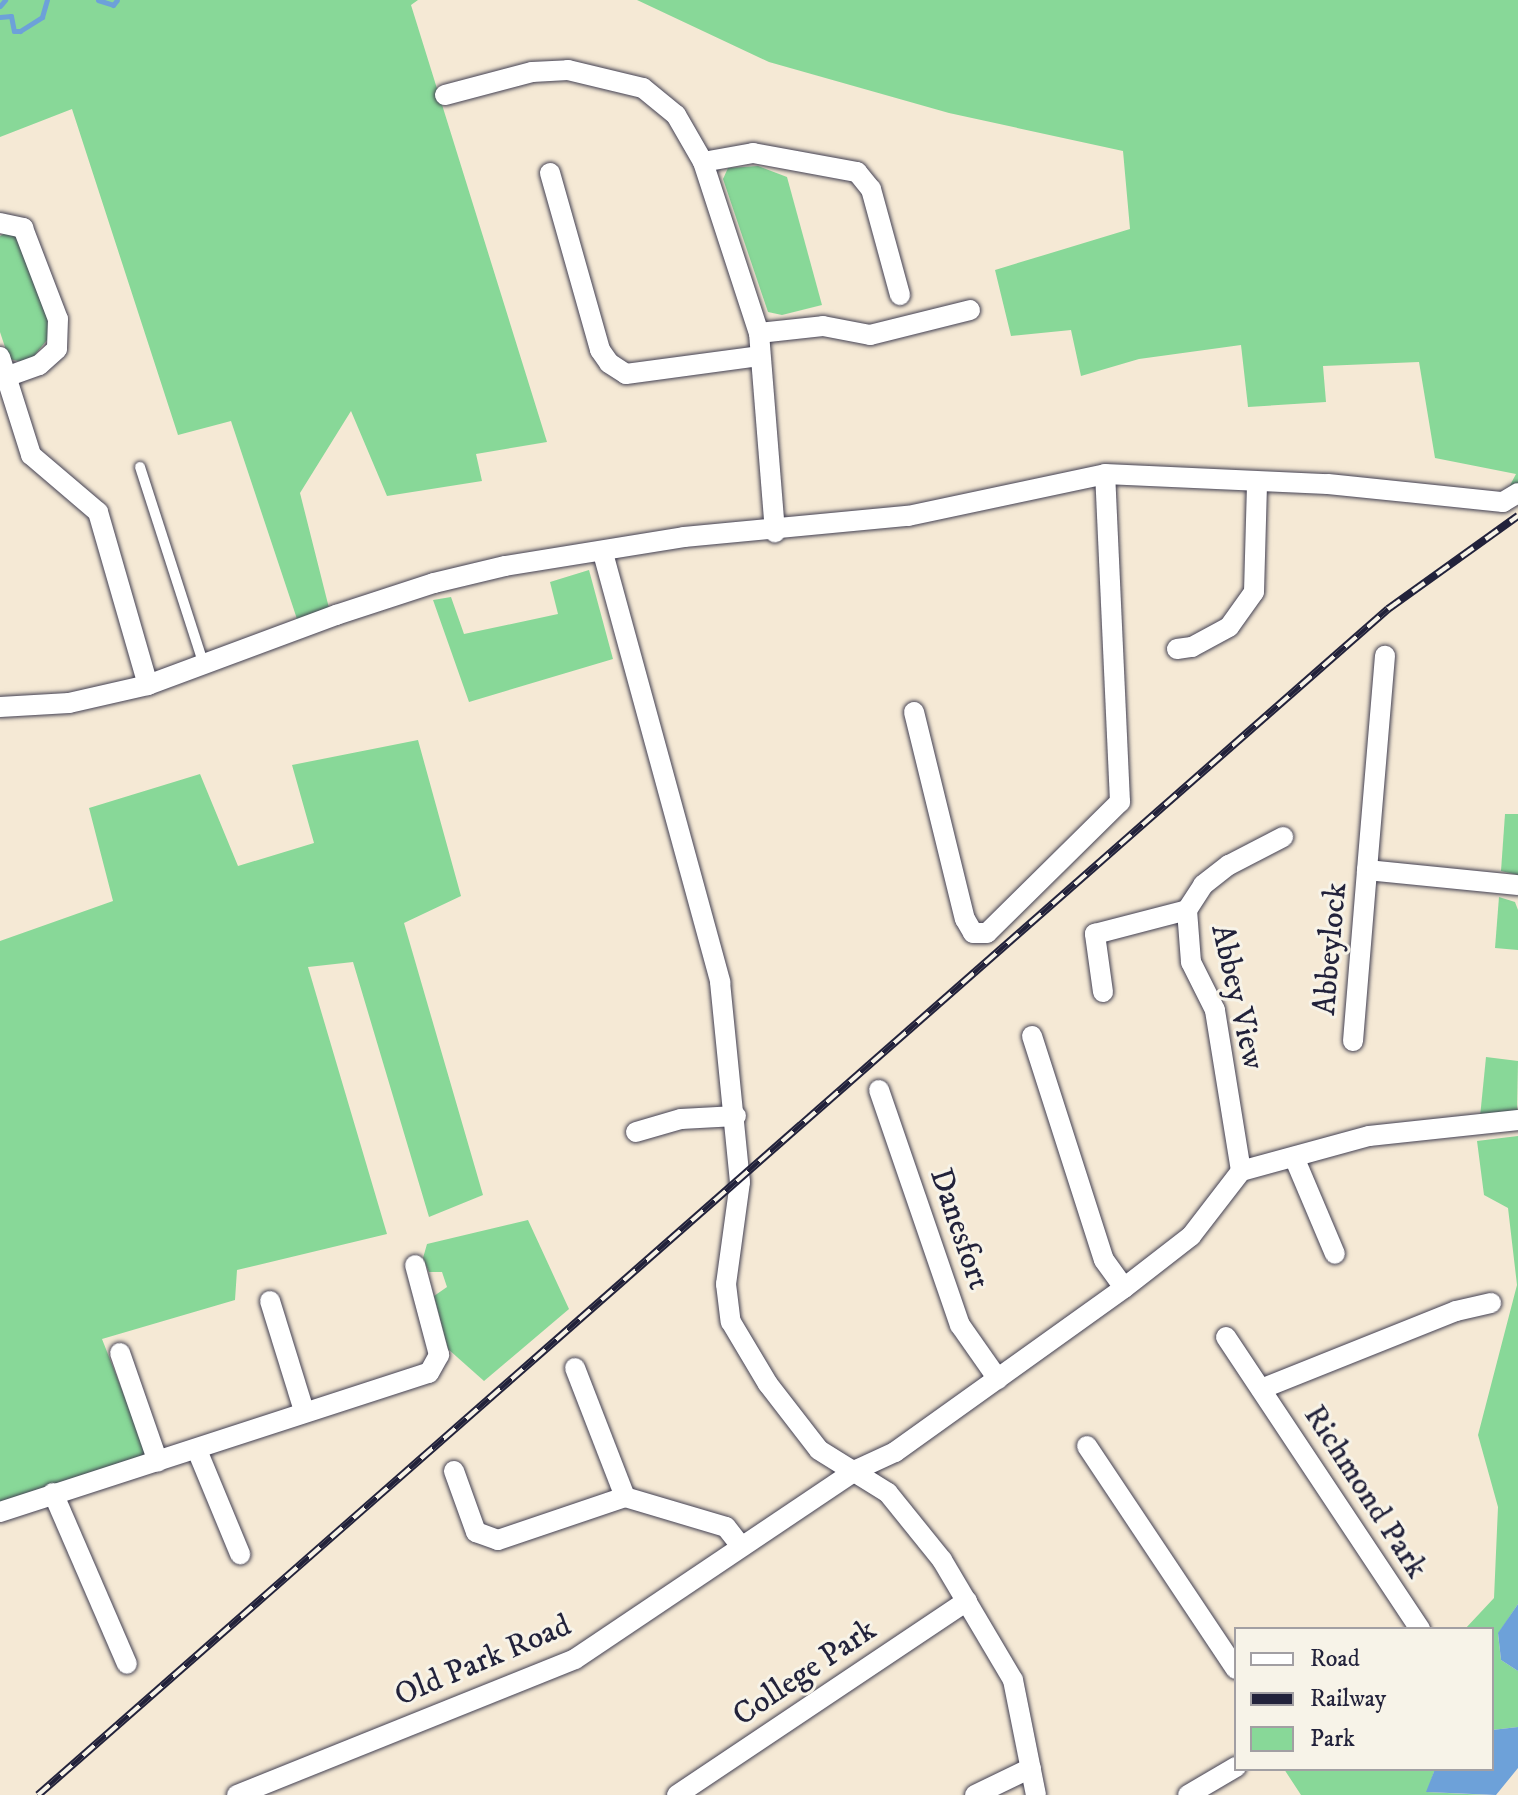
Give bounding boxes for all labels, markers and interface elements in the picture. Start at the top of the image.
street label: Abbeylock [1306,881,1356,1017]
street label: Abbey View [1202,921,1272,1073]
street label: Danesfort [920,1163,998,1295]
street label: Richmond Park [1295,1398,1435,1586]
street label: Old Park Road [389,1607,577,1715]
street label: College Park [726,1611,884,1735]
legend [1234,1627,1494,1771]
text: Road [1310,1644,1360,1674]
text: Railway [1310,1684,1386,1714]
text: Park [1310,1724,1355,1754]

